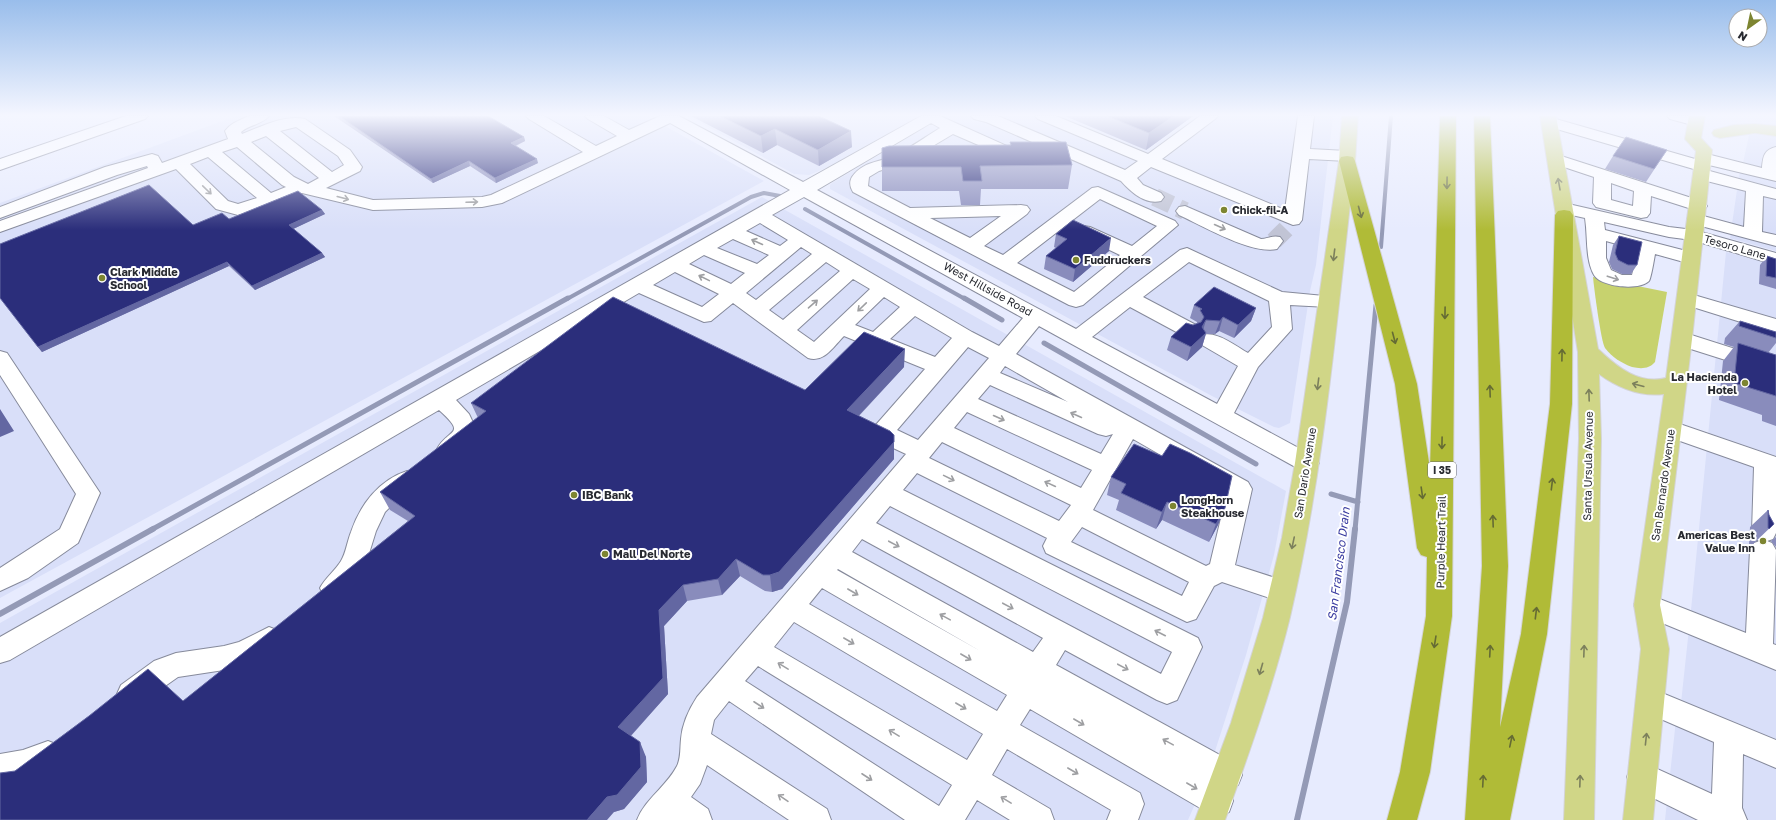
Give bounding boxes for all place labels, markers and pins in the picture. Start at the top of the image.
place label: Chick-fil-A [1232,203,1289,216]
marker: Chick-fil-A [1219,205,1229,215]
place label: Fuddruckers [1084,253,1151,266]
marker: Fuddruckers [1071,255,1081,265]
place label: Clark Middle School [110,265,178,291]
marker: Clark Middle School [97,273,107,283]
place label: La Hacienda Hotel [1671,370,1737,396]
marker: La Hacienda Hotel [1740,378,1750,388]
place label: IBC Bank [582,488,632,501]
marker: IBC Bank [569,490,579,500]
place label: LongHorn Steakhouse [1181,493,1245,519]
marker: LongHorn Steakhouse [1168,501,1178,511]
place label: Americas Best Value Inn [1677,528,1756,554]
marker: Americas Best Value Inn [1758,536,1768,546]
place label: Mall Del Norte [613,547,691,560]
marker: Mall Del Norte [600,549,610,559]

